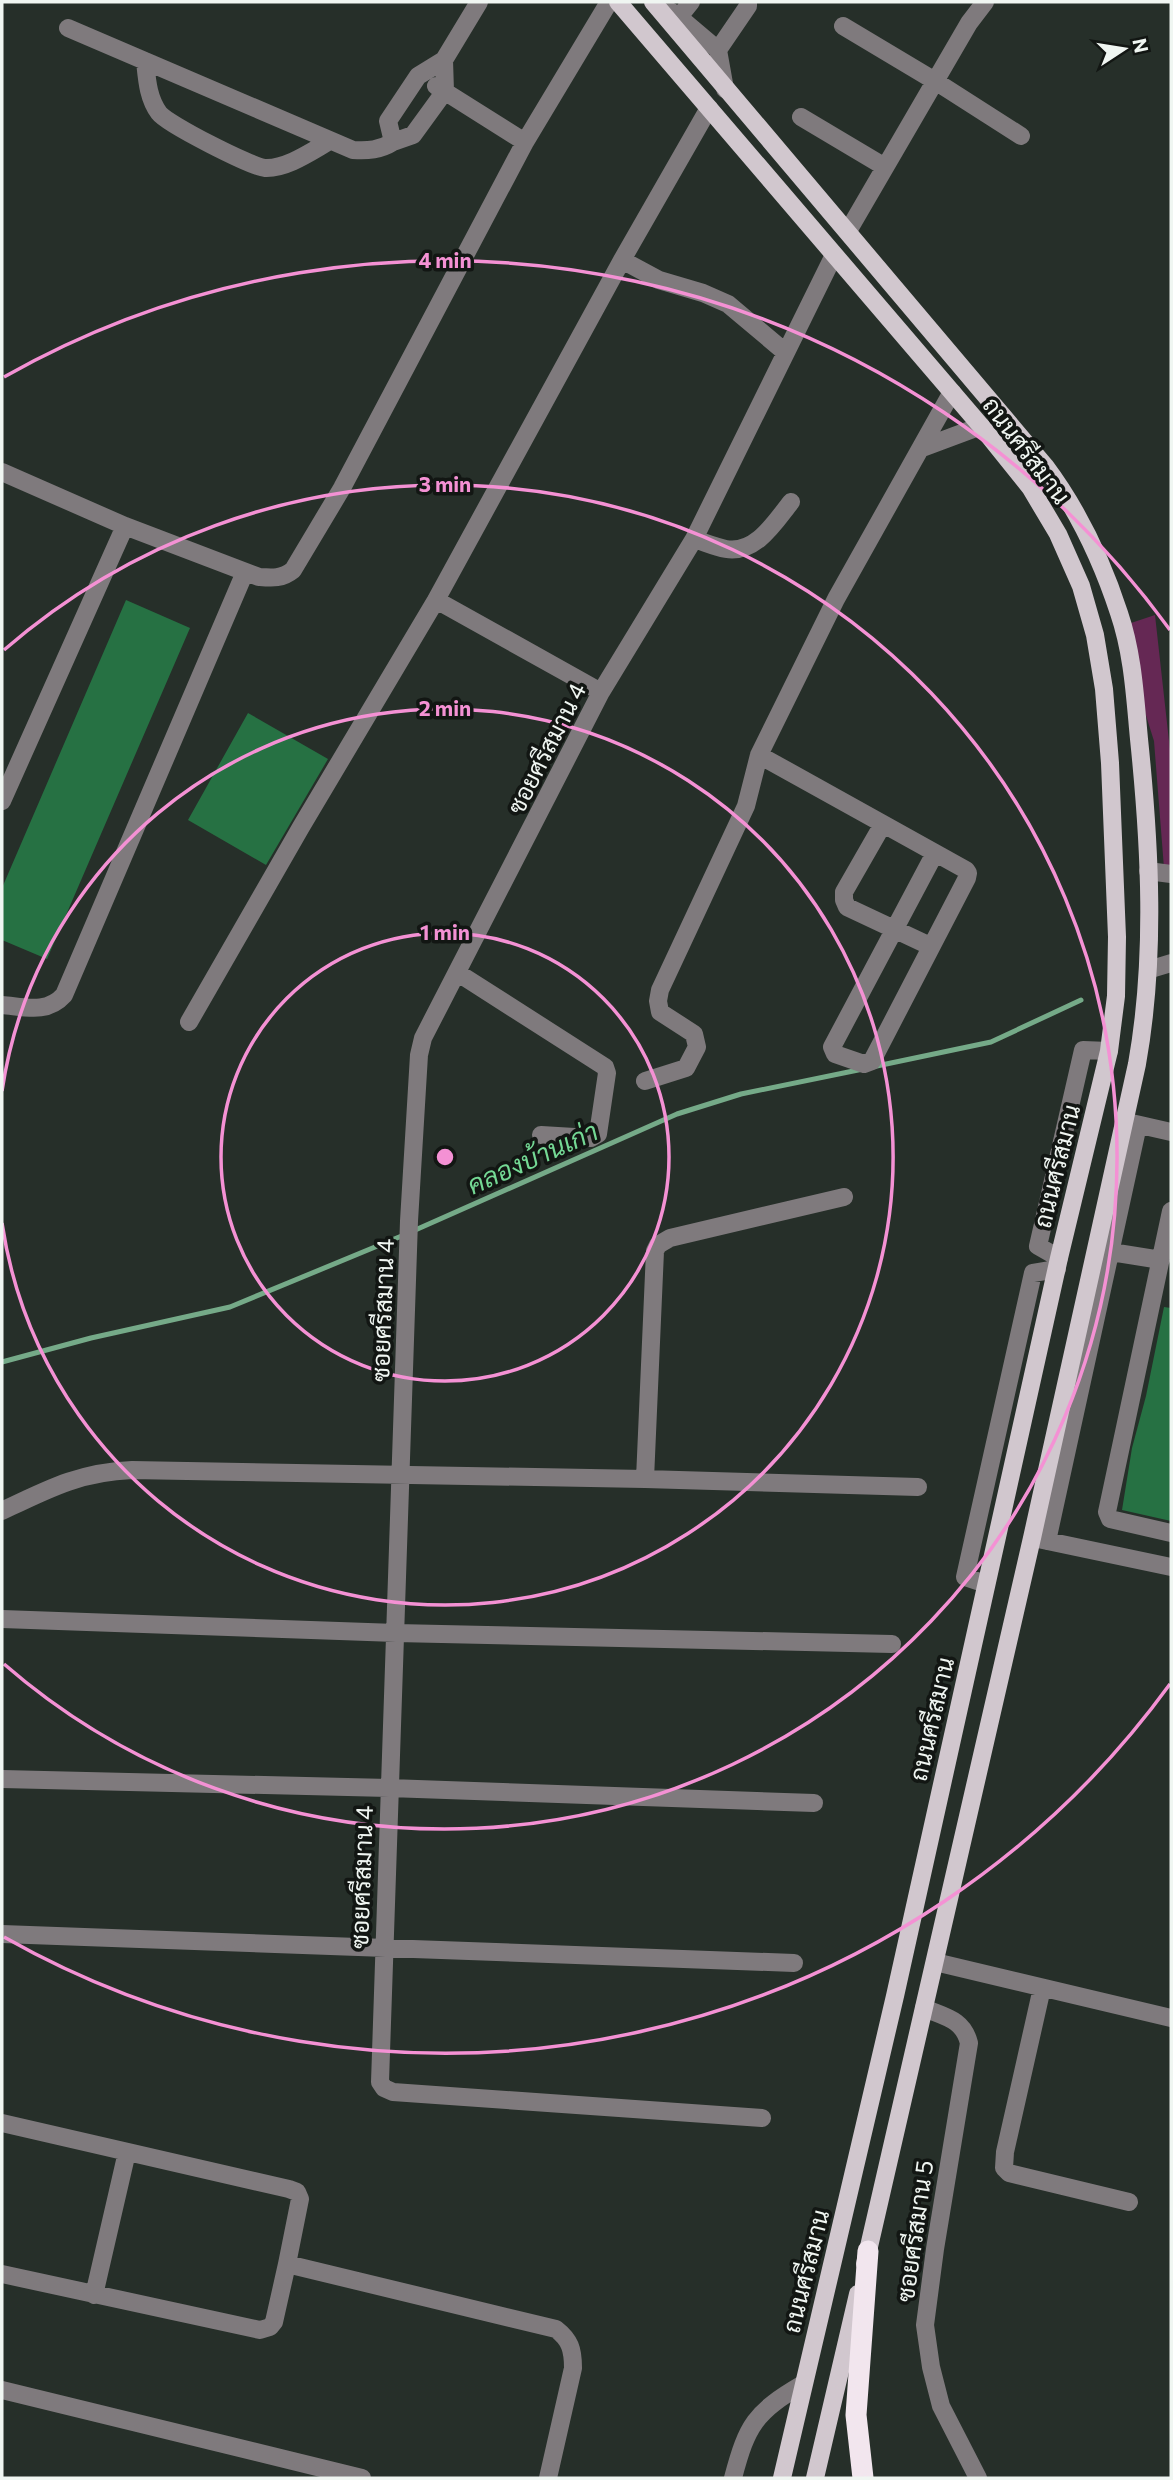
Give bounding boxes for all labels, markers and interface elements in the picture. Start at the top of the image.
north arrow [1089,14,1159,84]
text: N [1128,36,1154,55]
text: 4 min [418,247,472,272]
street label: ถนนศรีสมาน [977,391,1077,509]
text: 3 min [419,471,471,496]
street label: ซอยศรีสมาน 4 [501,678,591,818]
text: 2 min [419,695,471,720]
text: 1 min [420,919,470,944]
street label: ถนนศรีสมาน [1027,1101,1085,1231]
water label: คลองบ้านเก่า [462,1114,602,1200]
centre of rings [433,1145,457,1169]
street label: ซอยศรีสมาน 4 [365,1238,399,1382]
street label: ถนนศรีสมาน [903,1654,959,1784]
street label: ซอยศรีสมาน 4 [344,1805,378,1949]
street label: ซอยศรีสมาน 5 [890,2158,938,2304]
street label: ถนนศรีสมาน [776,2206,834,2336]

